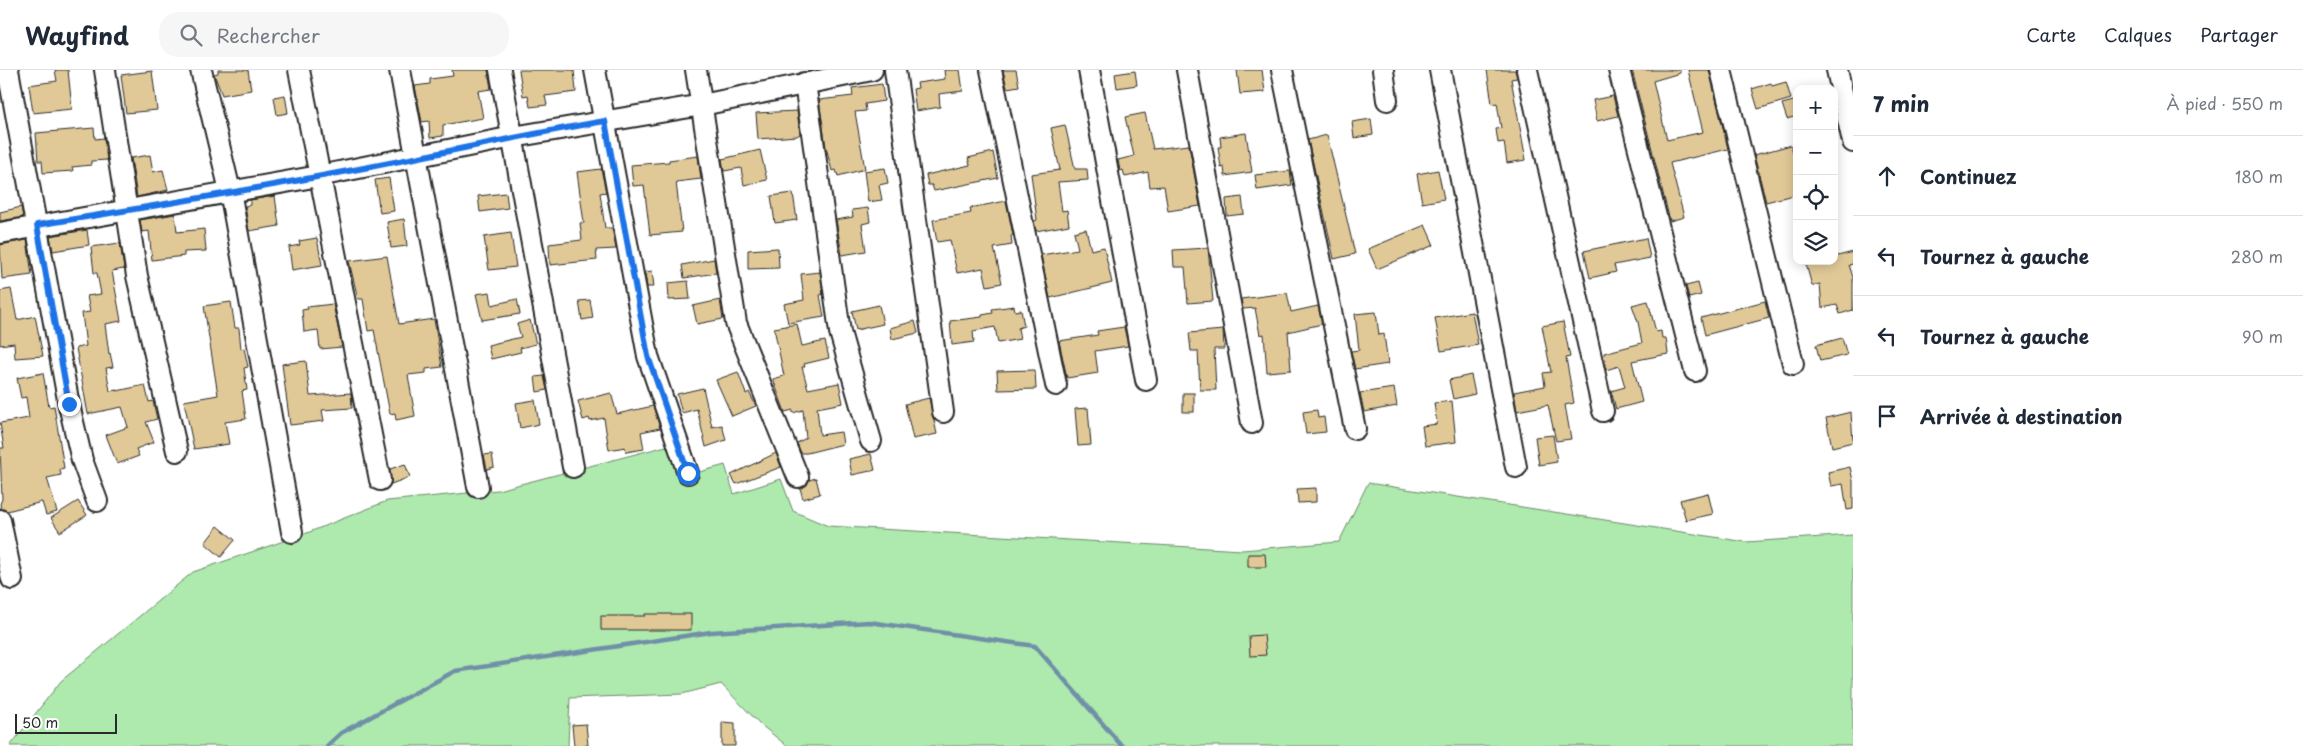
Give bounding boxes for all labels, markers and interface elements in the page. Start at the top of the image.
search box [159,12,509,57]
text: Wayfind [25,17,129,53]
icon: search [177,21,205,49]
text: Rechercher [217,21,320,49]
text: Carte [2026,21,2076,48]
text: Calques [2104,21,2172,48]
text: Partager [2200,21,2278,48]
map controls [1793,85,1838,265]
button: + [1793,85,1838,130]
text: 7 min [1873,87,1929,119]
text: À pied · 550 m [2167,91,2283,115]
button: − [1793,130,1838,175]
icon: ahead [1873,162,1901,190]
text: Continuez [1920,162,2017,190]
text: 180 m [2235,164,2283,188]
button: locate [1793,175,1838,220]
button: layers [1793,220,1838,265]
icon: left [1873,242,1901,270]
text: Tournez à gauche [1920,242,2089,270]
text: 280 m [2231,244,2283,268]
icon: left [1873,322,1901,350]
text: Tournez à gauche [1920,322,2089,350]
text: 90 m [2242,324,2283,348]
route end [58,393,81,416]
icon: arrive [1873,402,1901,430]
text: Arrivée à destination [1920,402,2123,430]
route start [677,462,700,485]
scale bar [15,711,118,734]
text: 50 m [22,712,58,733]

